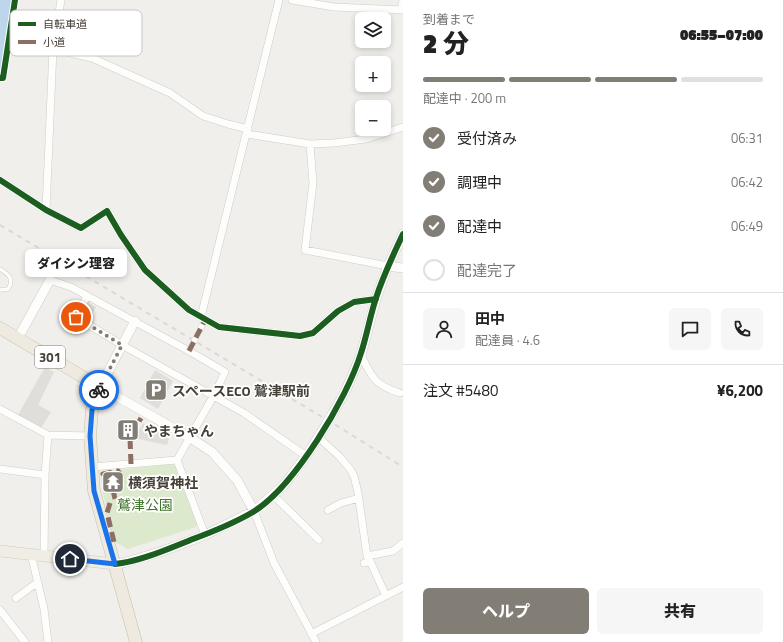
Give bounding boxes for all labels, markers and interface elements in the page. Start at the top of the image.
text: 到着まで [423,9,475,29]
legend [10,10,142,56]
map controls [355,12,391,136]
button: layers [355,12,391,48]
text: 自転車道 [43,16,87,32]
text: 06:55–07:00 [680,23,763,46]
text: 2 分 [423,24,469,63]
text: 小道 [43,34,65,50]
button: + [355,56,391,92]
text: 配達中 · 200 m [423,88,506,108]
button: − [355,100,391,136]
icon: check [423,127,445,149]
text: 受付済み [457,127,517,150]
text: 06:31 [731,128,763,148]
icon: check [423,171,445,193]
text: 調理中 [457,171,502,194]
text: 06:42 [731,172,763,192]
icon: check [423,215,445,237]
text: 配達中 [457,215,502,238]
text: 06:49 [731,216,763,236]
callout: ダイシン理容 [25,249,127,277]
text: ダイシン理容 [37,253,115,273]
text: 配達完了 [457,259,517,282]
pin [59,300,93,334]
icon: bag [65,306,87,328]
text: 田中 [475,307,505,330]
button: person [423,308,465,350]
button: chat [669,308,711,350]
button: phone [721,308,763,350]
text: 配達員 · 4.6 [475,330,540,350]
road number: 301 [35,346,65,368]
courier [79,370,119,410]
parking icon: スペースECO 鷲津駅前 [143,377,169,403]
icon: bike [88,379,110,401]
text: 注文 #5480 [423,379,498,402]
text: ¥6,200 [717,379,763,402]
place label: スペースECO 鷲津駅前 [172,380,310,401]
building icon: やまちゃん [115,417,141,443]
place label: やまちゃん [144,420,214,441]
temple icon: 横須賀神社 [100,469,126,495]
place label: 横須賀神社 [128,472,198,493]
park label: 鷲津公園 [117,494,173,515]
pin [53,542,87,576]
icon: home [59,548,81,570]
button: ヘルプ [423,588,589,634]
button: 共有 [597,588,763,634]

